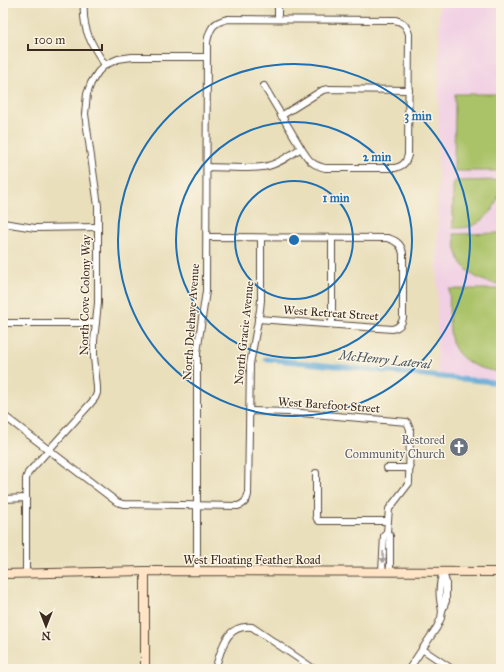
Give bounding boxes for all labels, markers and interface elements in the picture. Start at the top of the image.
scale bar [28,26,102,52]
text: 100 m [34,33,65,47]
text: 3 min [404,109,432,124]
text: 2 min [363,150,392,164]
text: 1 min [322,191,350,205]
centre of rings [287,233,301,247]
street label: North Cove Colony Way [77,234,93,356]
street label: North Delehaye Avenue [180,263,202,381]
street label: North Gracie Avenue [232,280,256,386]
street label: West Retreat Street [283,303,380,323]
water label: McHenry Lateral [336,347,433,373]
street label: West Barefoot Street [277,394,381,416]
place label: Restored Community Church [345,433,445,461]
church icon: Restored Community Church [448,436,470,458]
one-way arrow [379,551,386,563]
street label: West Floating Feather Road [183,553,321,568]
north arrow [26,606,66,646]
text: N [41,629,51,642]

